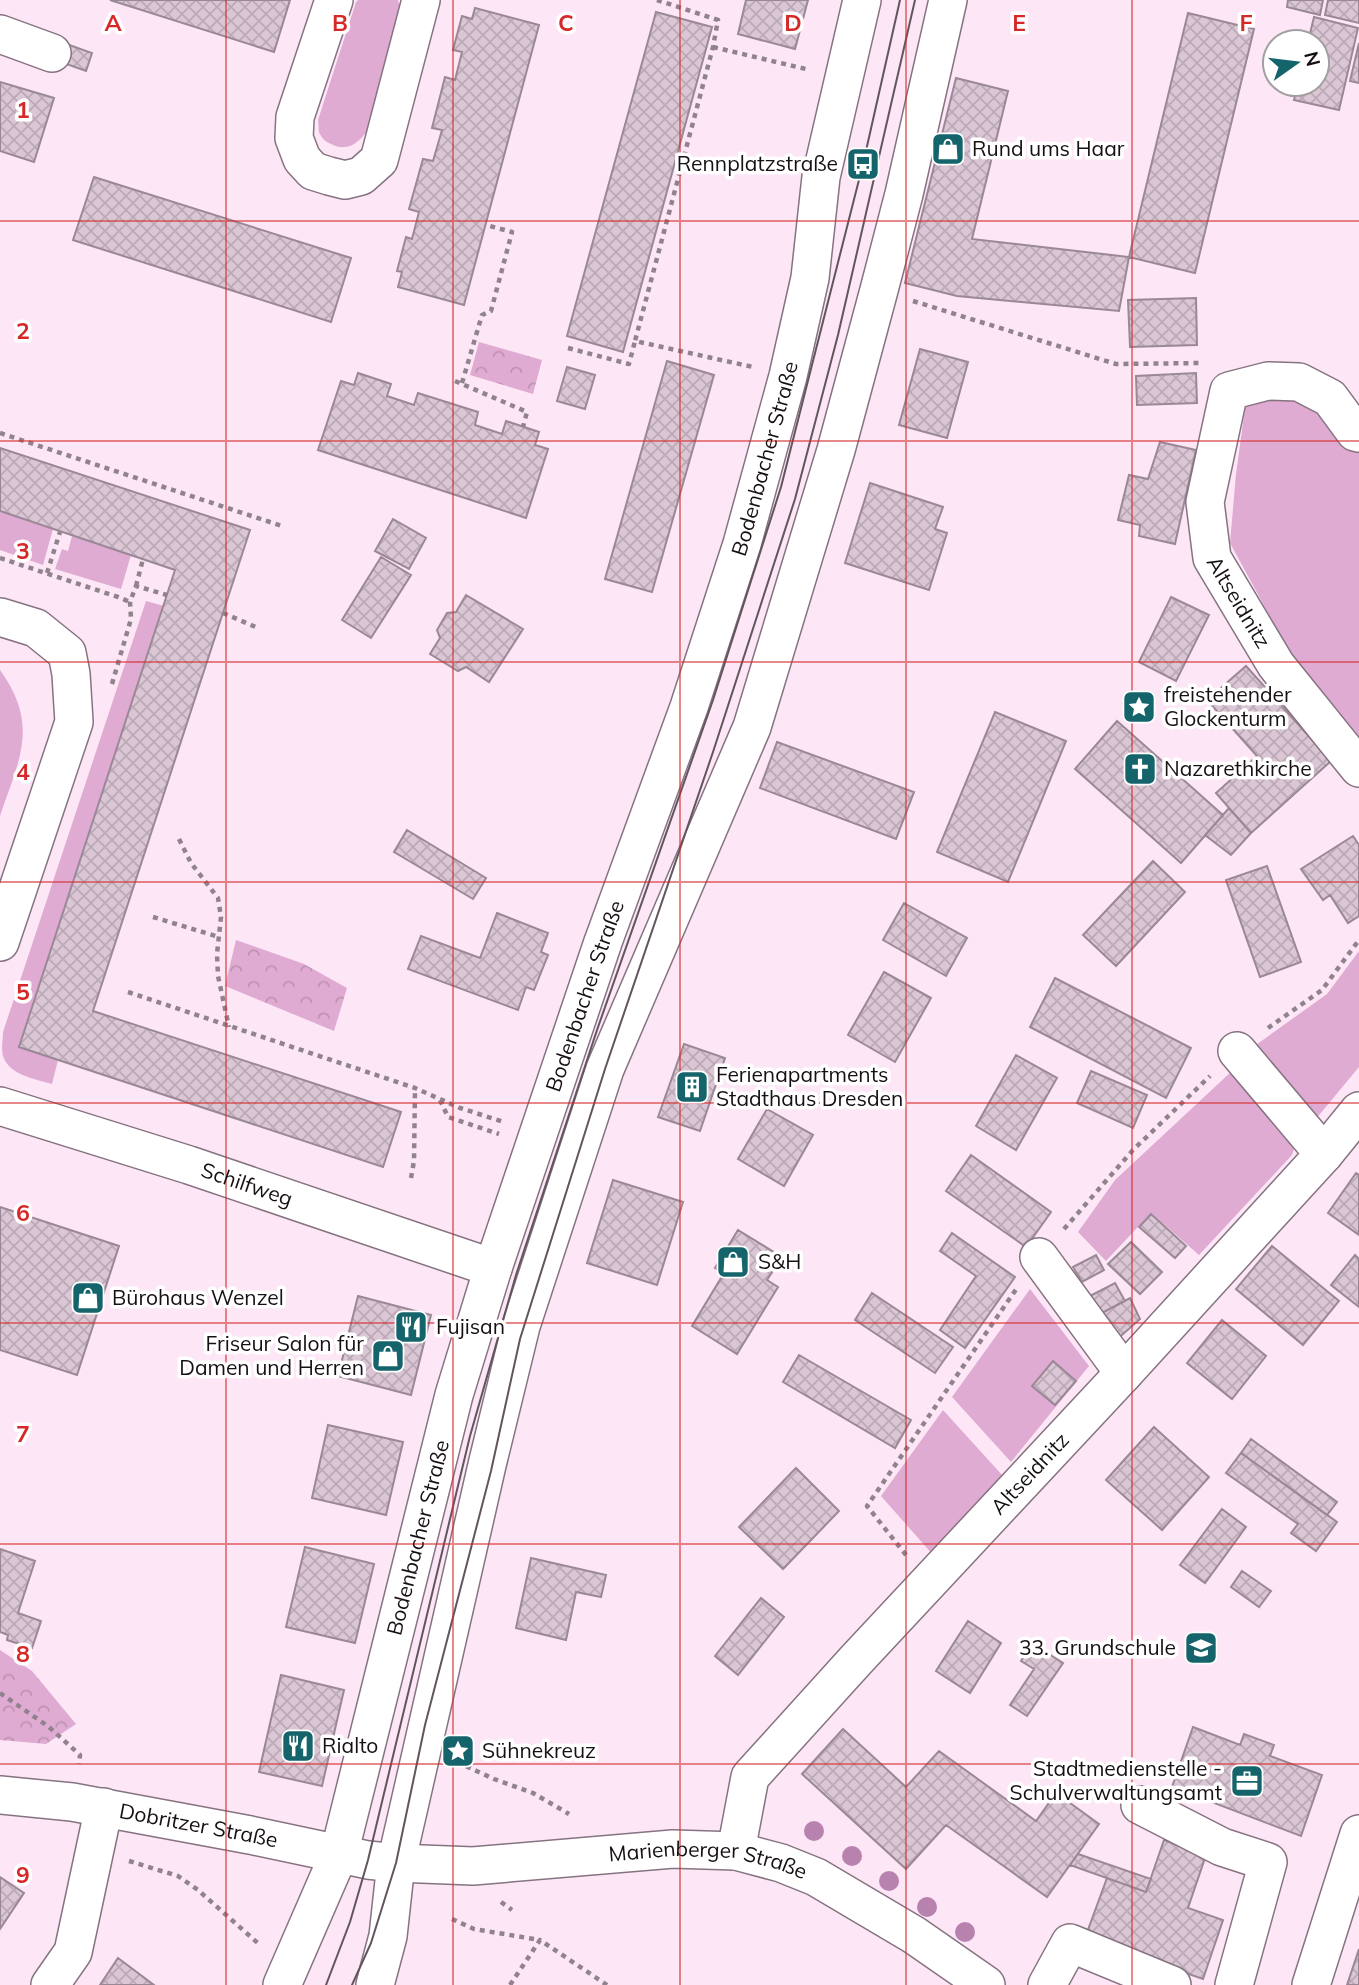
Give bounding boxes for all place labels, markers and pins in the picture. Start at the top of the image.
shop icon: Rund ums Haar [929,130,967,168]
place label: Rund ums Haar [972,135,1125,161]
bus stop icon: Rennplatzstraße [844,145,882,183]
place label: Rennplatzstraße [677,150,838,176]
place label: freistehender Glockenturm [1164,681,1292,731]
place icon: freistehender Glockenturm [1120,688,1158,726]
church icon: Nazarethkirche [1121,750,1159,788]
place label: Nazarethkirche [1164,755,1312,781]
place label: Ferienapartments Stadthaus Dresden [716,1061,903,1111]
building icon: Ferienapartments Stadthaus Dresden [673,1068,711,1106]
shop icon: S&H [714,1243,752,1281]
place label: S&H [758,1248,801,1274]
shop icon: Bürohaus Wenzel [69,1279,107,1317]
place label: Bürohaus Wenzel [112,1284,284,1310]
restaurant icon: Fujisan [392,1308,430,1346]
place label: Fujisan [436,1313,505,1339]
place label: Friseur Salon für Damen und Herren [179,1330,364,1380]
shop icon: Friseur Salon für Damen und Herren [369,1337,407,1375]
school or university icon: 33. Grundschule [1182,1629,1220,1667]
place label: 33. Grundschule [1019,1634,1176,1660]
restaurant icon: Rialto [279,1727,317,1765]
place label: Rialto [322,1732,378,1758]
place icon: Sühnekreuz [439,1732,477,1770]
place label: Sühnekreuz [482,1737,596,1763]
place label: Stadtmedienstelle - Schulverwaltungsamt [1010,1755,1222,1805]
office icon: Stadtmedienstelle - Schulverwaltungsamt [1228,1762,1266,1800]

